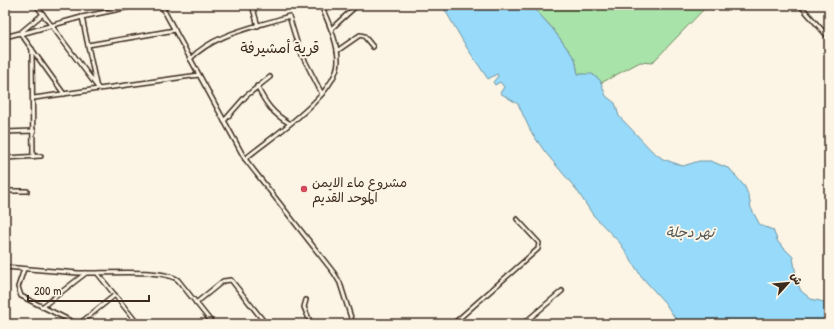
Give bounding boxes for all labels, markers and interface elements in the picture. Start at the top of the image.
district label: قرية أمشيرفة [241,37,319,58]
place label: مشروع ماء الايمن الموحد القديم [312,173,407,208]
marker: مشروع ماء الايمن الموحد القديم [299,184,309,194]
water label: نهر دجلة [666,222,716,241]
north arrow [768,263,808,303]
text: ش [788,270,806,287]
scale bar [28,277,149,303]
text: 200 m [34,282,61,299]

